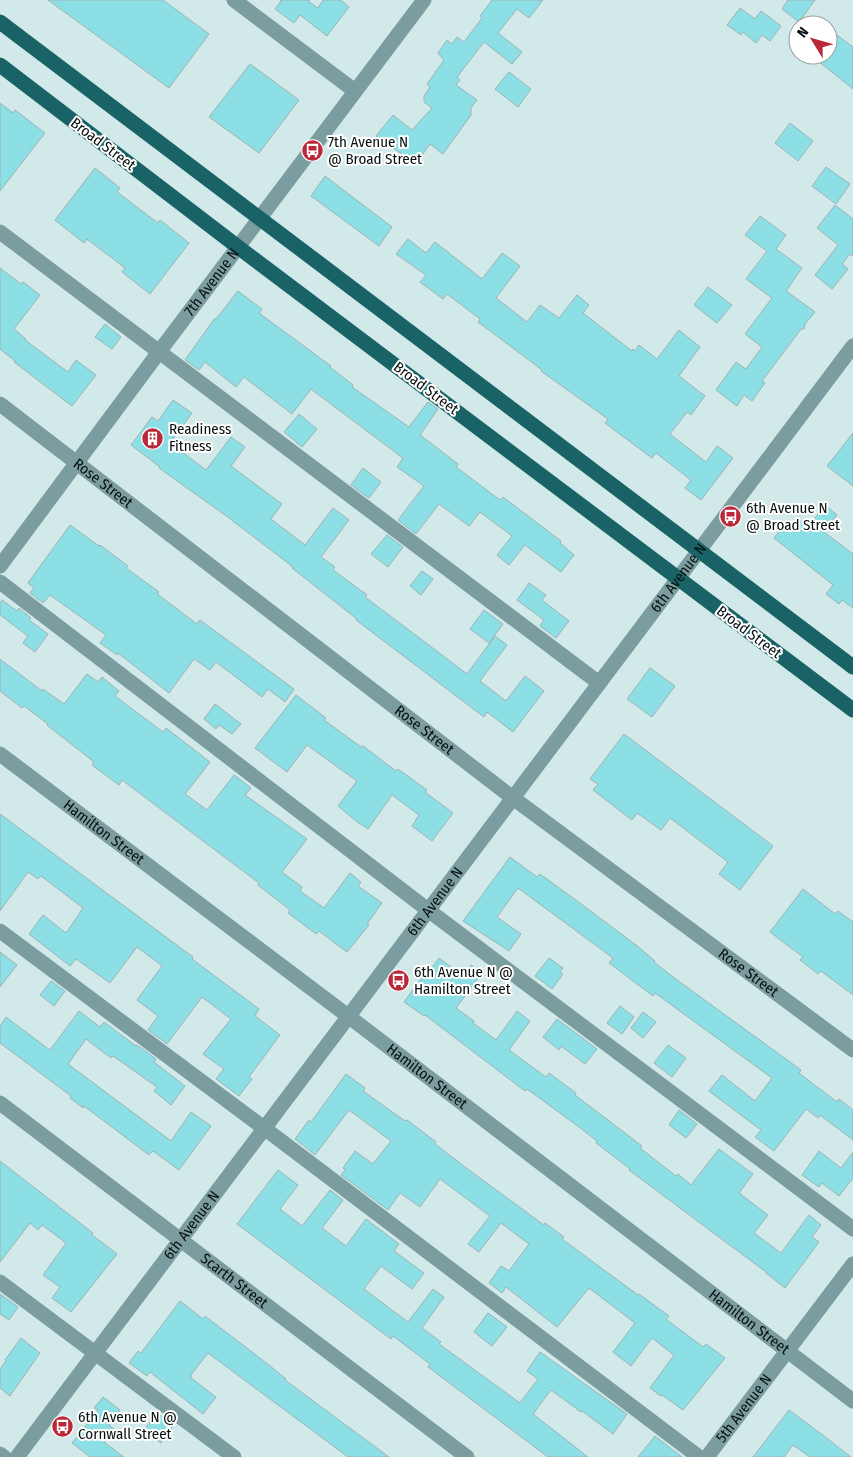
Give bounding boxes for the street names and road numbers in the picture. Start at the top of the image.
street label: Broad Street [67,114,139,174]
street label: 7th Avenue N [180,245,243,320]
street label: Broad Street [390,358,462,418]
street label: Rose Street [70,455,136,512]
street label: 6th Avenue N [647,540,710,616]
street label: Broad Street [713,602,785,662]
street label: Rose Street [391,701,458,758]
street label: Hamilton Street [60,796,148,869]
street label: 6th Avenue N [403,864,467,940]
street label: Rose Street [715,944,782,1001]
street label: Hamilton Street [383,1040,471,1113]
street label: 6th Avenue N [160,1187,223,1263]
street label: Scarth Street [197,1249,272,1312]
street label: Hamilton Street [705,1285,793,1358]
street label: 5th Avenue N [712,1371,775,1446]

